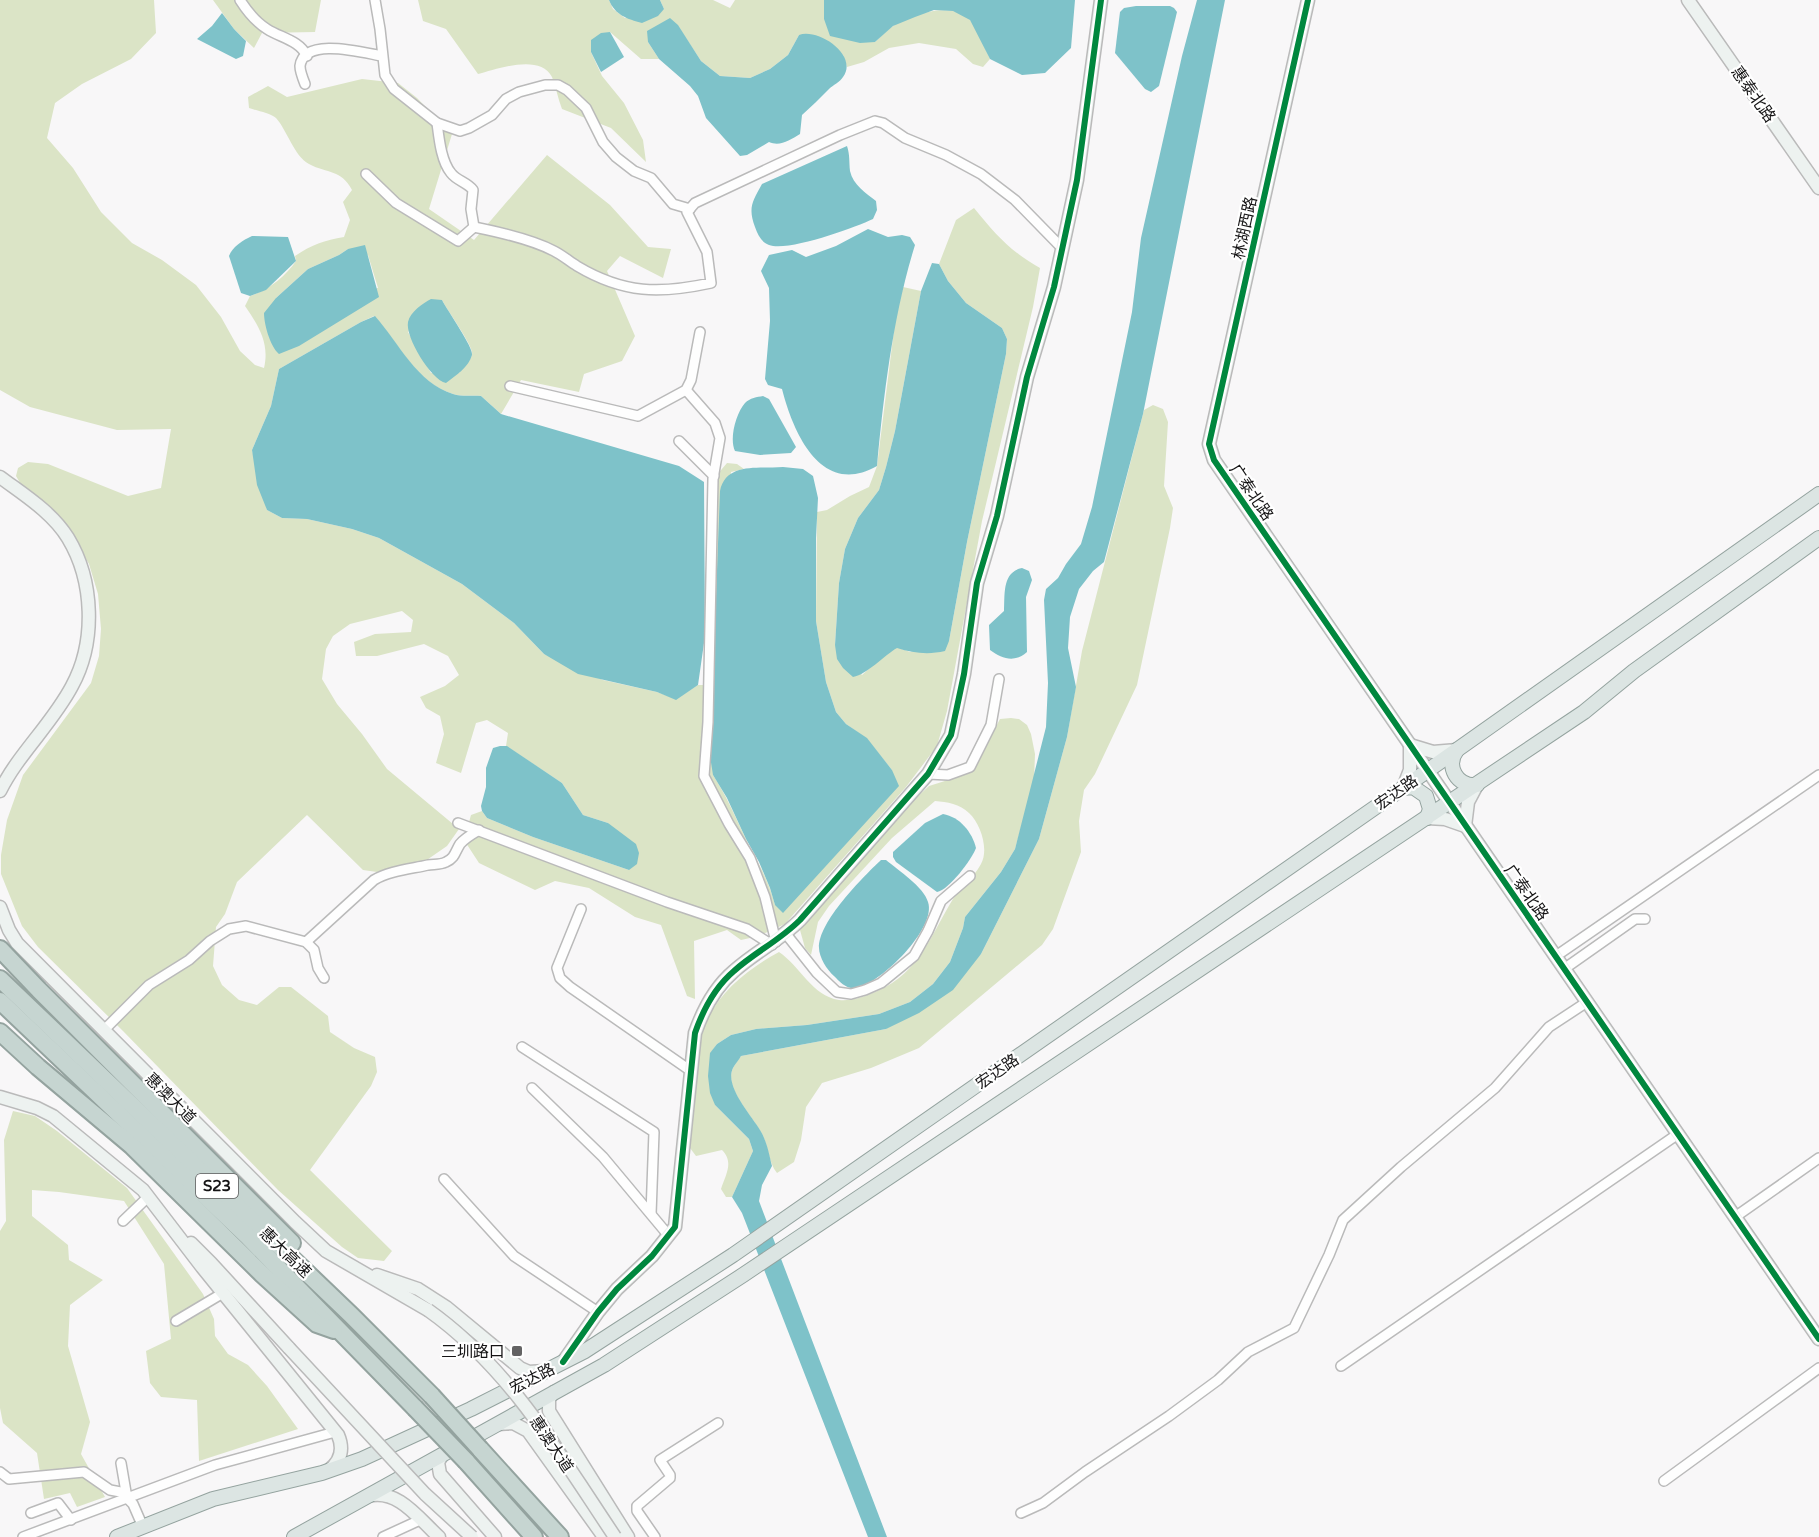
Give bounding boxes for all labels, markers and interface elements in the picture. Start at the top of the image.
street label: 惠泰北路 [1727,63,1780,127]
street label: 林湖西路 [1229,195,1261,262]
street label: 广泰北路 [1225,460,1277,525]
street label: 宏达路 [1371,771,1422,815]
street label: 广泰北路 [1500,861,1553,925]
street label: 宏达路 [972,1050,1023,1094]
street label: 惠澳大道 [141,1069,200,1128]
road number: S23 [196,1174,238,1198]
street label: 惠大高速 [255,1223,315,1282]
place label: 三圳路口 [441,1342,505,1362]
marker: 三圳路口 [510,1344,524,1358]
street label: 宏达路 [507,1359,558,1399]
street label: 惠澳大道 [525,1412,577,1477]

